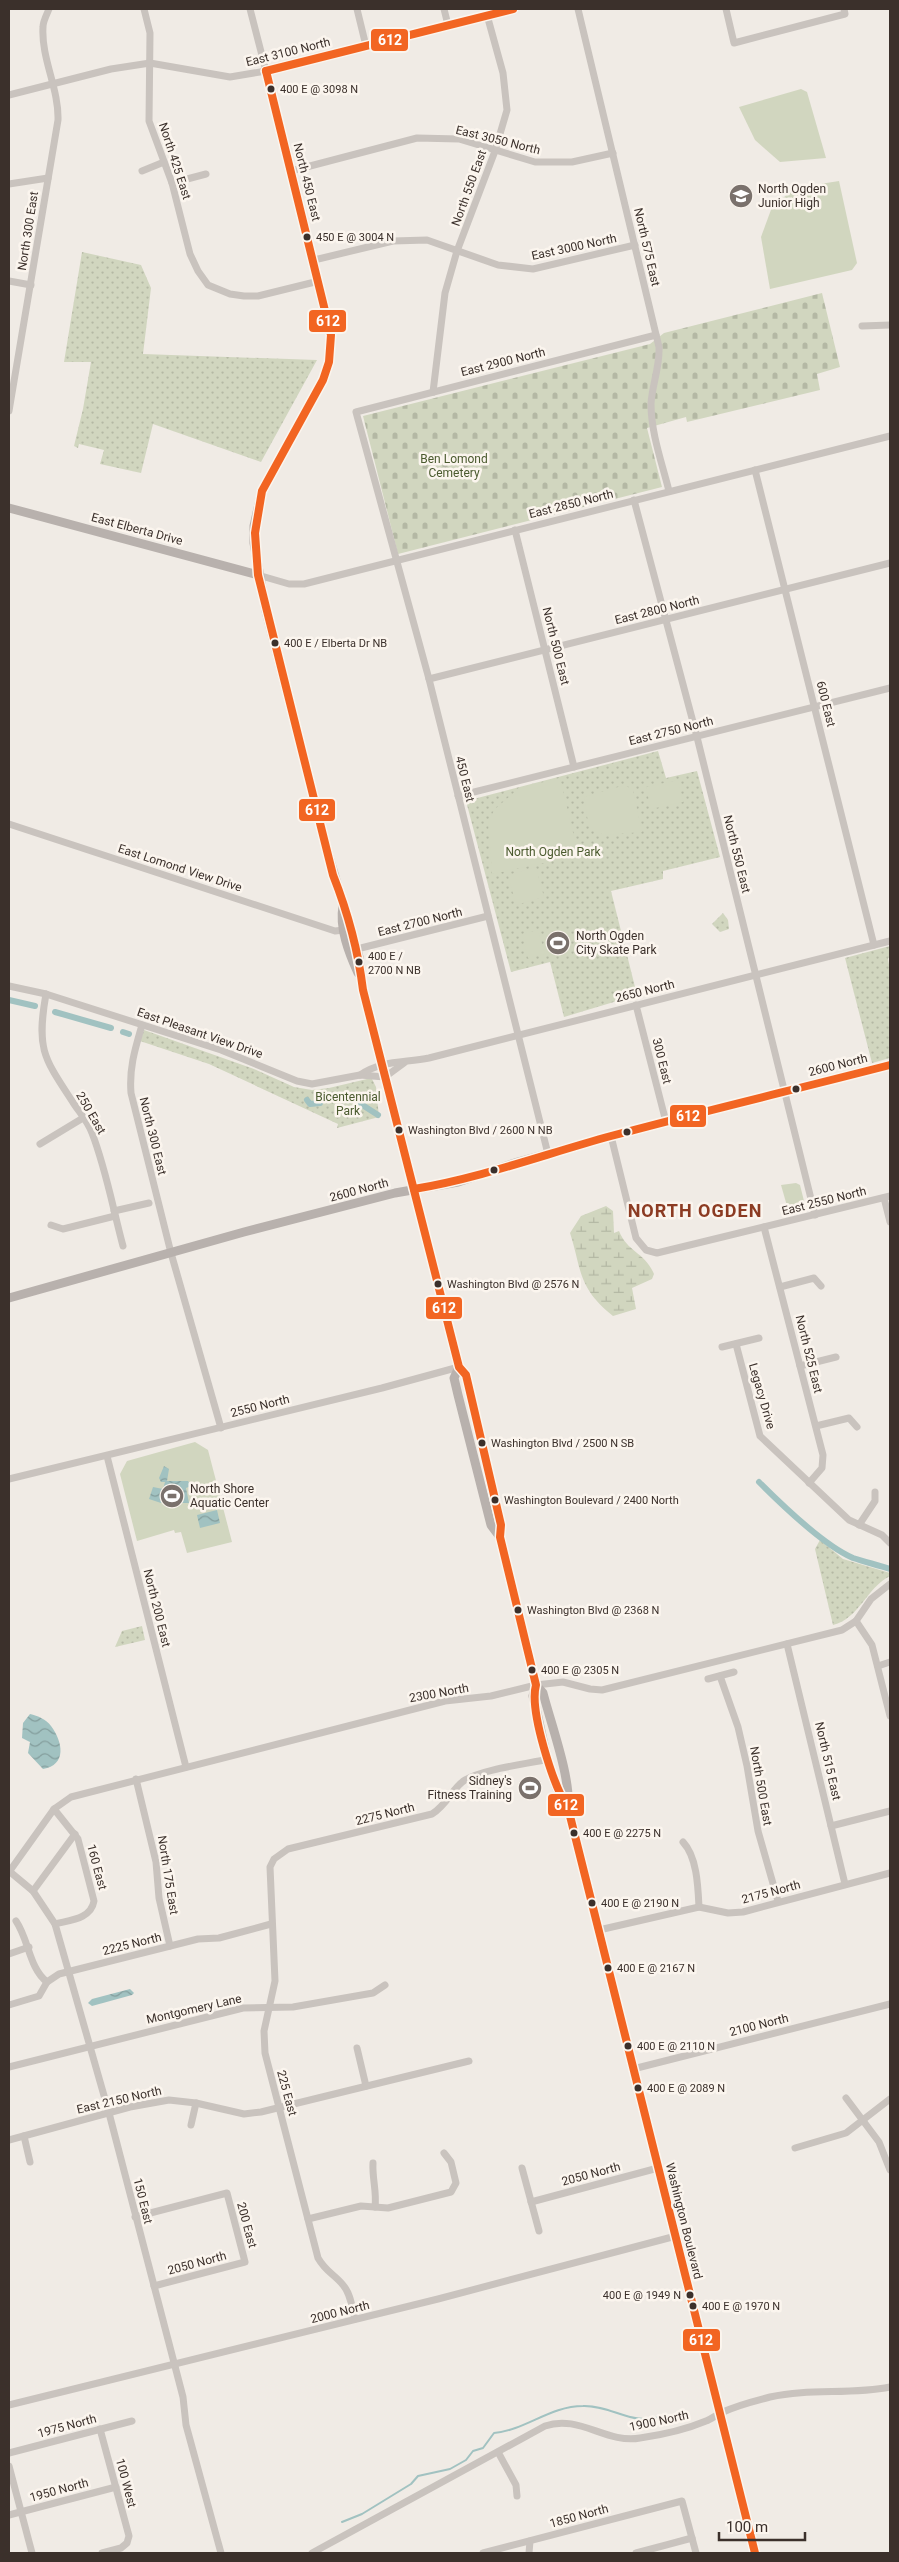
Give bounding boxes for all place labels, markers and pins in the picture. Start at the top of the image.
place label: 400 E @ 3098 N [280,83,358,96]
marker: 400 E @ 3098 N [266,84,276,94]
place label: North Ogden Junior High [758,182,826,210]
school or university icon: North Ogden Junior High [728,183,754,209]
place label: 450 E @ 3004 N [316,231,394,244]
marker: 450 E @ 3004 N [302,232,312,242]
place label: 400 E / Elberta Dr NB [284,637,387,650]
marker: 400 E / Elberta Dr NB [270,638,280,648]
place label: North Ogden City Skate Park [576,929,657,957]
sports icon: North Ogden City Skate Park [545,930,571,956]
place label: 400 E / 2700 N NB [368,950,421,977]
marker: 400 E / 2700 N NB [354,957,364,967]
unlabelled marker [791,1084,801,1094]
place label: Washington Blvd / 2600 N NB [408,1124,553,1137]
marker: Washington Blvd / 2600 N NB [394,1125,404,1135]
unlabelled marker [622,1127,632,1137]
unlabelled marker [489,1165,499,1175]
place label: Washington Blvd @ 2576 N [447,1278,579,1291]
marker: Washington Blvd @ 2576 N [433,1279,443,1289]
place label: Washington Blvd / 2500 N SB [491,1437,634,1450]
marker: Washington Blvd / 2500 N SB [477,1438,487,1448]
place label: North Shore Aquatic Center [190,1482,269,1510]
sports icon: North Shore Aquatic Center [159,1483,185,1509]
place label: Washington Boulevard / 2400 North [504,1494,679,1507]
marker: Washington Boulevard / 2400 North [490,1495,500,1505]
place label: Washington Blvd @ 2368 N [527,1604,659,1617]
marker: Washington Blvd @ 2368 N [513,1605,523,1615]
place label: 400 E @ 2305 N [541,1664,619,1677]
marker: 400 E @ 2305 N [527,1665,537,1675]
place label: Sidney's Fitness Training [427,1774,512,1802]
sports icon: Sidney's Fitness Training [517,1775,543,1801]
place label: 400 E @ 2275 N [583,1827,661,1840]
marker: 400 E @ 2275 N [569,1828,579,1838]
place label: 400 E @ 2190 N [601,1897,679,1910]
marker: 400 E @ 2190 N [587,1898,597,1908]
place label: 400 E @ 2167 N [617,1962,695,1975]
marker: 400 E @ 2167 N [603,1963,613,1973]
place label: 400 E @ 2110 N [637,2040,715,2053]
marker: 400 E @ 2110 N [623,2041,633,2051]
place label: 400 E @ 2089 N [647,2082,725,2095]
marker: 400 E @ 2089 N [633,2083,643,2093]
place label: 400 E @ 1949 N [603,2289,681,2302]
marker: 400 E @ 1949 N [685,2290,695,2300]
place label: 400 E @ 1970 N [702,2300,780,2313]
marker: 400 E @ 1970 N [688,2301,698,2311]

